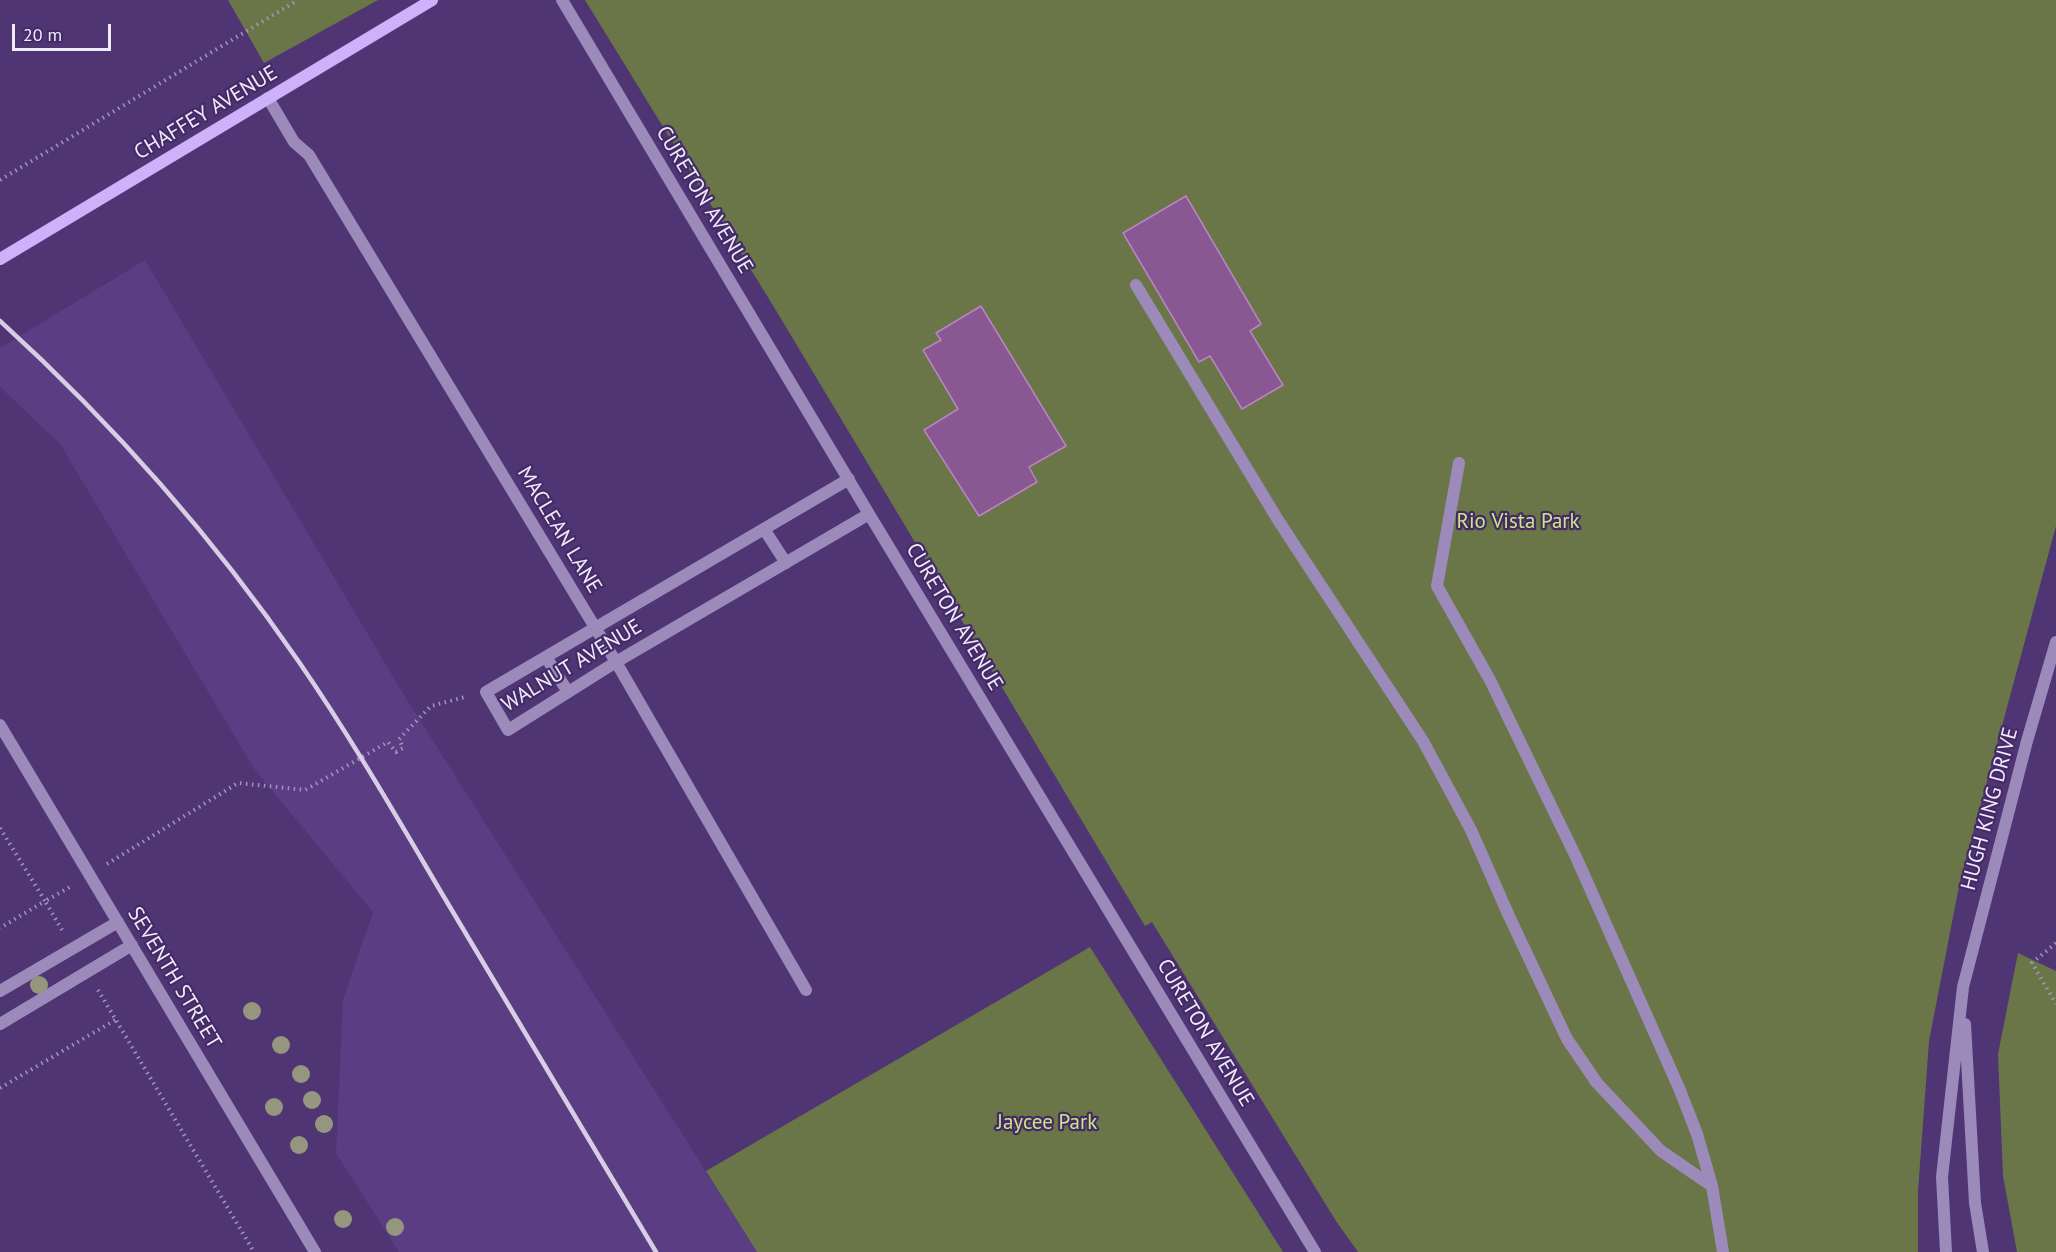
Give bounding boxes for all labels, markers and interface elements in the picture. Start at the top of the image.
scale bar [15,12,114,50]
text: 20 m [23,23,62,46]
street label: CHAFFEY AVENUE [130,60,282,166]
street label: CURETON AVENUE [650,122,758,278]
street label: MACLEAN LANE [511,462,607,598]
park label: Rio Vista Park [1456,509,1580,535]
street label: CURETON AVENUE [900,539,1008,695]
street label: WALNUT AVENUE [498,614,646,718]
street label: HUGH KING DRIVE [1956,725,2024,893]
street label: SEVENTH STREET [122,903,226,1053]
street label: CURETON AVENUE [1151,955,1259,1111]
park label: Jaycee Park [997,1110,1097,1136]

